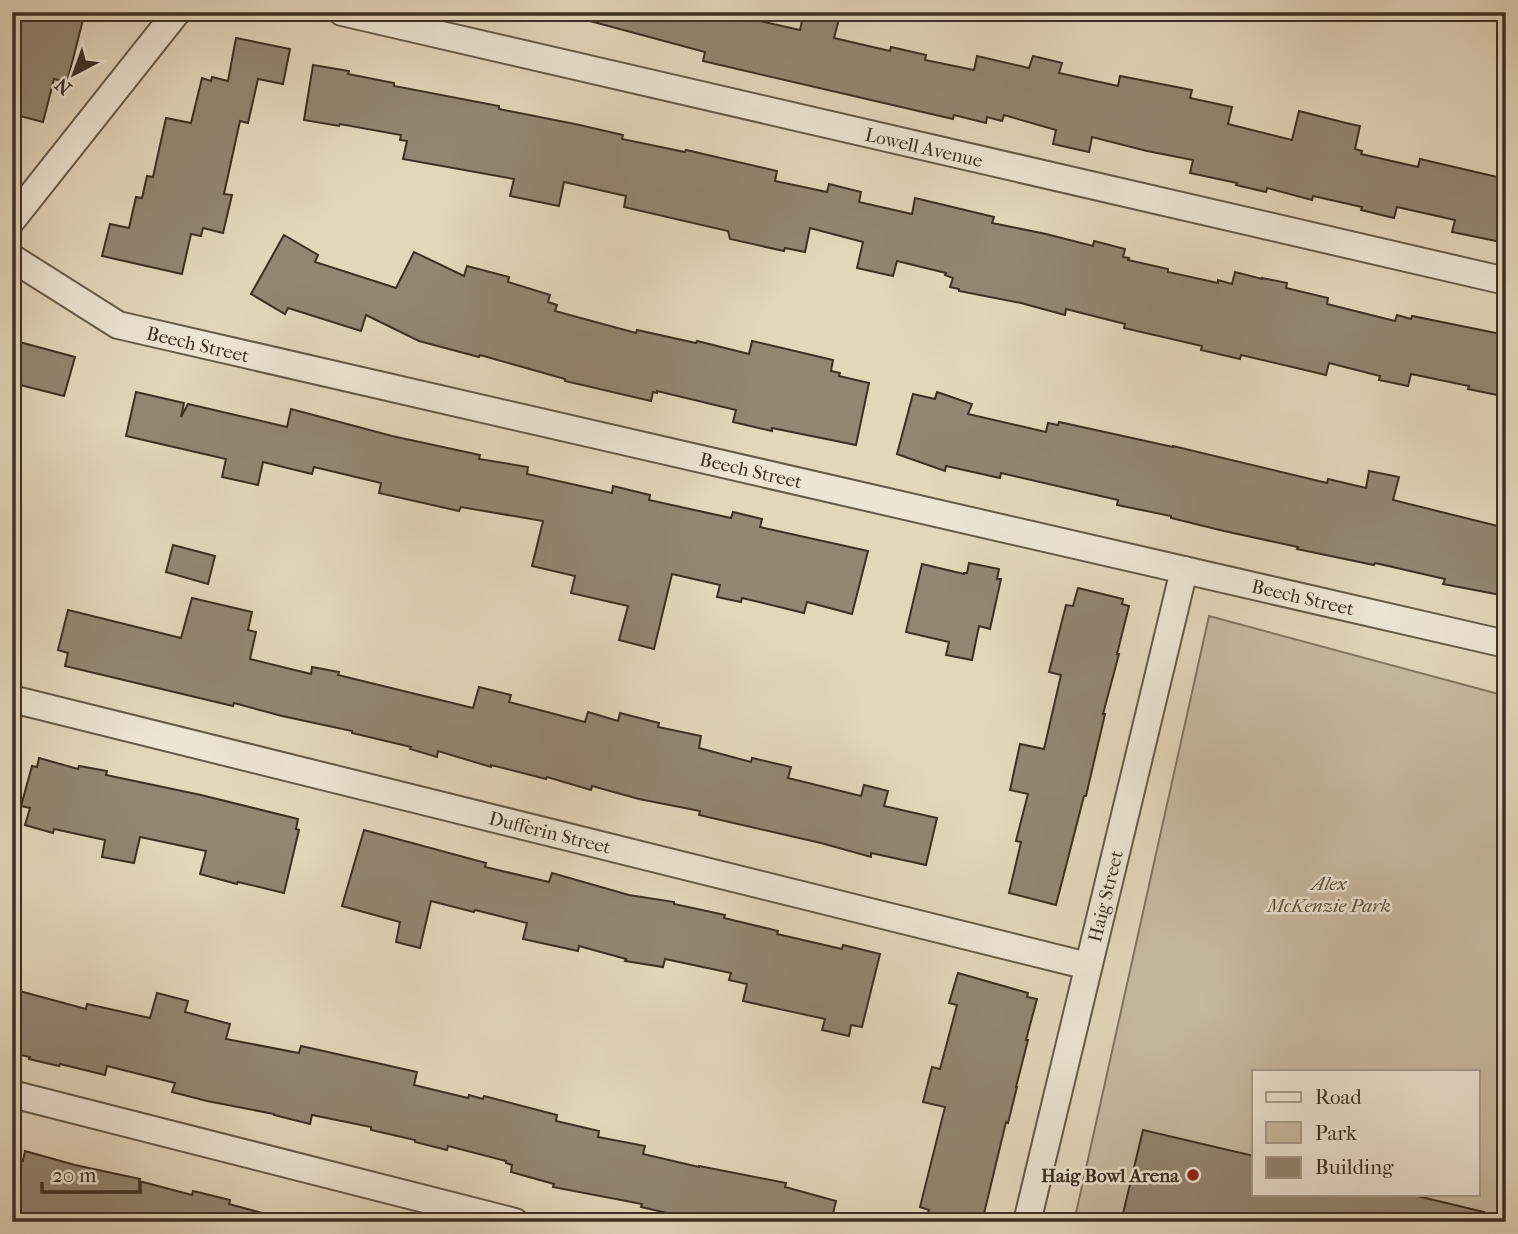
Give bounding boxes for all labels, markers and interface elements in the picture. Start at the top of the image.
north arrow [38,38,108,108]
text: N [50,73,76,99]
street label: Lowell Avenue [863,124,985,172]
street label: Beech Street [144,323,251,367]
street label: Beech Street [697,449,804,493]
street label: Beech Street [1249,576,1356,620]
street label: Dufferin Street [487,807,613,859]
street label: Haig Street [1084,848,1128,944]
park label: Alex McKenzie Park [1265,873,1391,917]
legend [1252,1070,1480,1196]
text: Road [1315,1085,1362,1109]
text: Park [1315,1121,1357,1145]
scale bar [42,1150,140,1194]
text: Building [1315,1155,1394,1179]
text: 20 m [52,1163,97,1187]
place label: Haig Bowl Arena [1041,1165,1180,1187]
marker: Haig Bowl Arena [1185,1167,1201,1183]

